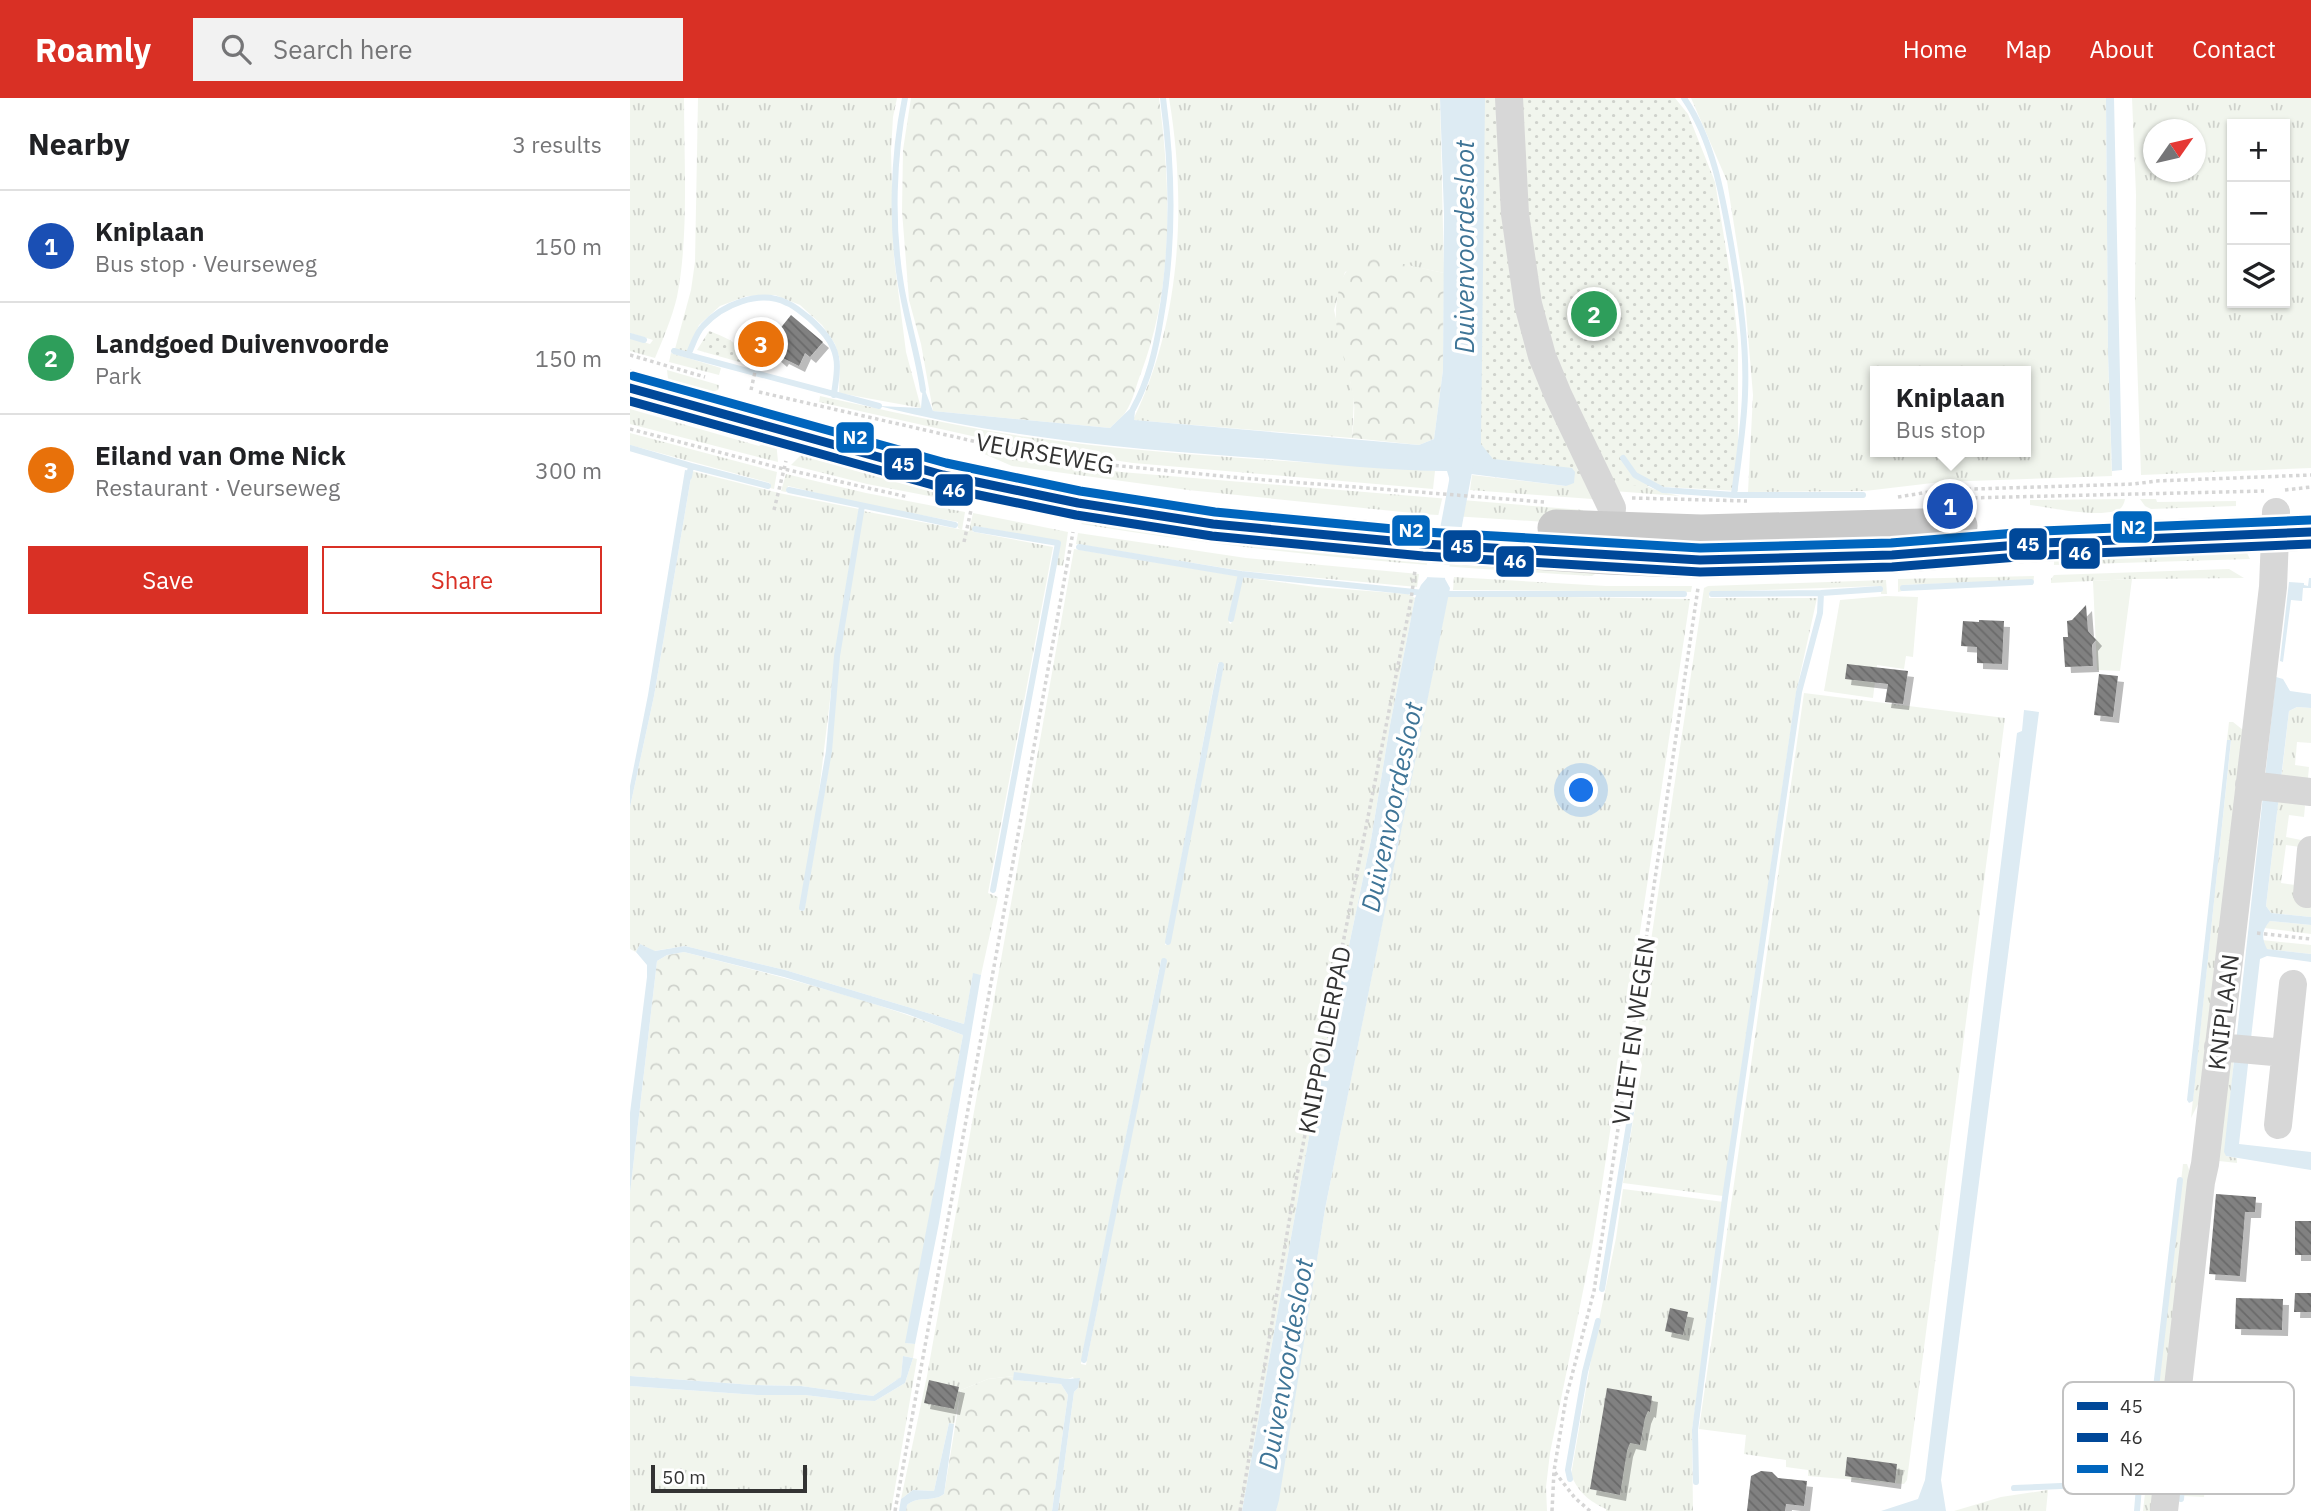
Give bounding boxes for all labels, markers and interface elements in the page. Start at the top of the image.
search box [193,18,683,81]
text: Roamly [35,28,151,71]
icon: search [217,30,255,68]
text: Search here [273,32,412,66]
text: Home [1903,33,1967,65]
text: Map [2005,33,2051,65]
text: About [2089,33,2154,65]
text: Contact [2192,33,2276,65]
north arrow [2143,119,2206,182]
map controls [2227,119,2290,308]
button: + [2227,119,2290,182]
text: Nearby [28,124,130,163]
text: 3 results [512,129,602,159]
water label: Duivenvoordesloot [1447,140,1481,354]
button: − [2227,182,2290,245]
text: Kniplaan [95,214,205,248]
text: 1 [44,231,58,261]
text: 150 m [535,231,602,261]
button: layers [2227,245,2290,308]
text: Bus stop · Veurseweg [95,248,317,278]
pin: 2 [1571,288,1617,340]
pin: 3 [738,318,784,370]
text: Landgoed Duivenvoorde [95,326,389,360]
text: 2 [44,343,58,373]
text: 150 m [535,343,602,373]
text: Park [95,360,142,390]
popup [1870,366,2031,457]
text: Kniplaan [1896,380,2005,414]
text: Bus stop [1896,414,1986,444]
line badge: N2 [835,421,875,454]
text: N2 [842,425,868,449]
street label: VEURSEWEG [973,425,1117,481]
text: Eiland van Ome Nick [95,438,346,472]
line badge: 45 [883,447,923,481]
text: 45 [892,452,914,476]
text: 3 [44,455,58,485]
text: 300 m [535,455,602,485]
text: Restaurant · Veurseweg [95,472,340,502]
line badge: 46 [934,473,974,507]
text: 46 [943,478,965,502]
pin: 1 [1927,480,1973,532]
line badge: N2 [2112,510,2153,544]
line badge: N2 [1391,514,1431,547]
text: N2 [2120,515,2146,539]
text: N2 [1398,518,1424,542]
line badge: 45 [2008,527,2048,561]
line badge: 45 [1442,529,1482,563]
text: 45 [2017,532,2039,556]
text: 45 [1451,534,1473,558]
line badge: 46 [2060,537,2101,570]
text: 46 [2069,541,2091,565]
line badge: 46 [1495,545,1535,578]
button: Save [28,546,308,614]
button: Share [322,546,602,614]
text: 46 [1504,549,1526,573]
water label: Duivenvoordesloot [1352,699,1430,915]
your location [1564,773,1598,807]
street label: VLIET EN WEGEN [1604,935,1662,1127]
street label: KNIPPOLDERPAD [1290,944,1358,1136]
street label: KNIPLAAN [2200,952,2246,1072]
water label: Duivenvoordesloot [1250,1255,1320,1472]
legend [2063,1382,2294,1494]
text: 45 [2120,1394,2143,1418]
text: 46 [2120,1425,2143,1449]
text: N2 [2120,1457,2145,1481]
scale bar [651,1462,807,1494]
text: 50 m [662,1465,706,1489]

